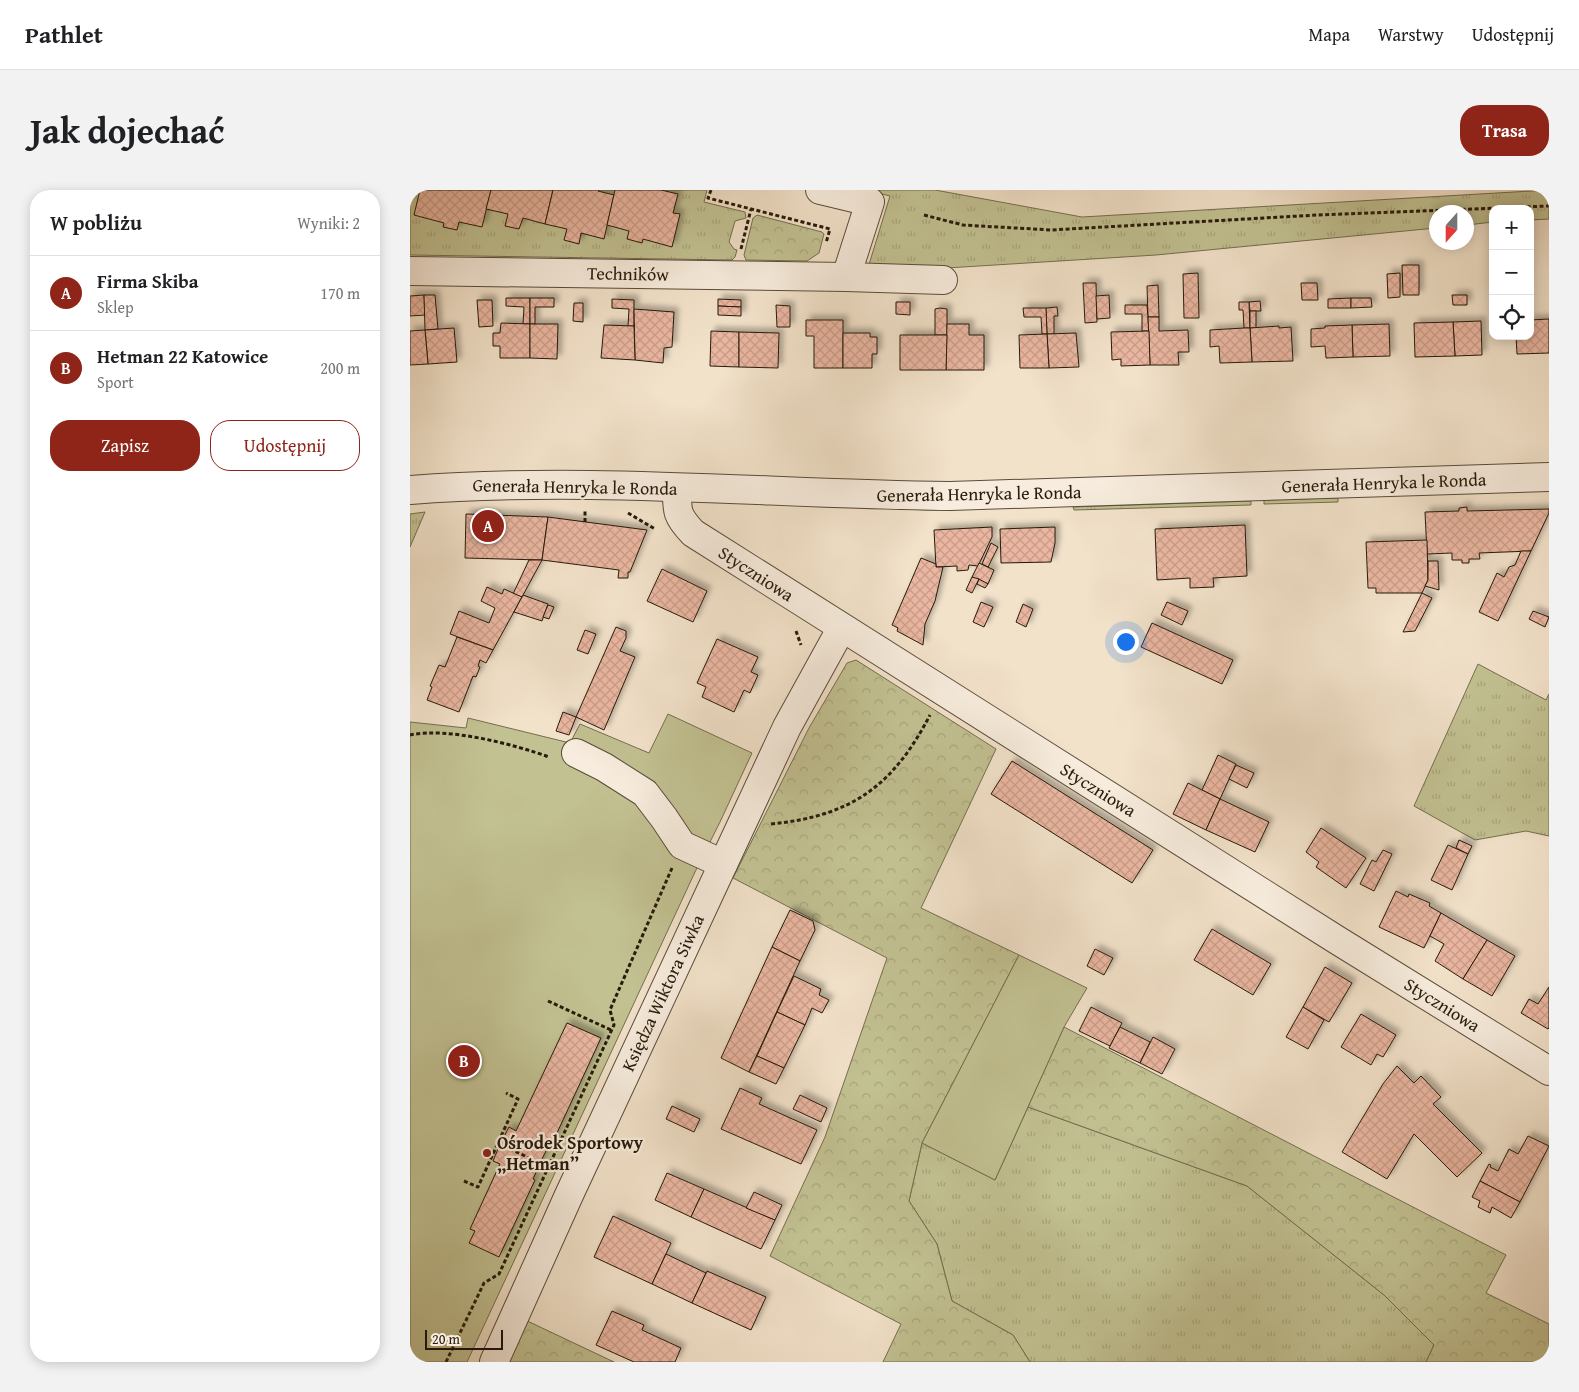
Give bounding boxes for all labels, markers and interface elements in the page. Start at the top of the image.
text: Pathlet [25,17,103,52]
text: Mapa [1308,21,1350,48]
text: Warstwy [1378,21,1444,48]
text: Udostępnij [1472,21,1554,48]
text: Jak dojechać [30,105,224,156]
button: Trasa [1460,105,1549,156]
north arrow [1429,205,1474,250]
map controls [1489,205,1534,340]
button: + [1489,205,1534,250]
text: W pobliżu [50,207,142,238]
text: Wyniki: 2 [297,211,360,235]
button: − [1489,250,1534,295]
street label: Techników [587,259,669,288]
text: Firma Skiba [97,267,198,295]
text: A [61,281,71,305]
text: 170 m [320,281,360,305]
text: Sklep [97,295,134,319]
button: locate [1489,295,1534,340]
text: Hetman 22 Katowice [97,342,268,370]
text: B [61,356,71,380]
text: 200 m [320,356,360,380]
text: Sport [97,370,134,394]
button: Zapisz [50,420,200,471]
button: Udostępnij [210,420,360,471]
street label: Generała Henryka le Ronda [1281,465,1487,500]
street label: Generała Henryka le Ronda [472,471,678,502]
street label: Generała Henryka le Ronda [876,478,1082,509]
pin: A [472,507,504,545]
street label: Styczniowa [713,539,800,608]
your location [1113,629,1139,655]
street label: Styczniowa [1055,756,1142,824]
street label: Księdza Wiktora Siwka [614,909,711,1076]
street label: Styczniowa [1399,971,1486,1039]
pin: B [448,1042,480,1080]
place label: Ośrodek Sportowy „Hetman” [497,1129,644,1177]
marker: Ośrodek Sportowy „Hetman” [481,1147,493,1159]
scale bar [425,1327,502,1350]
text: 20 m [432,1329,460,1349]

